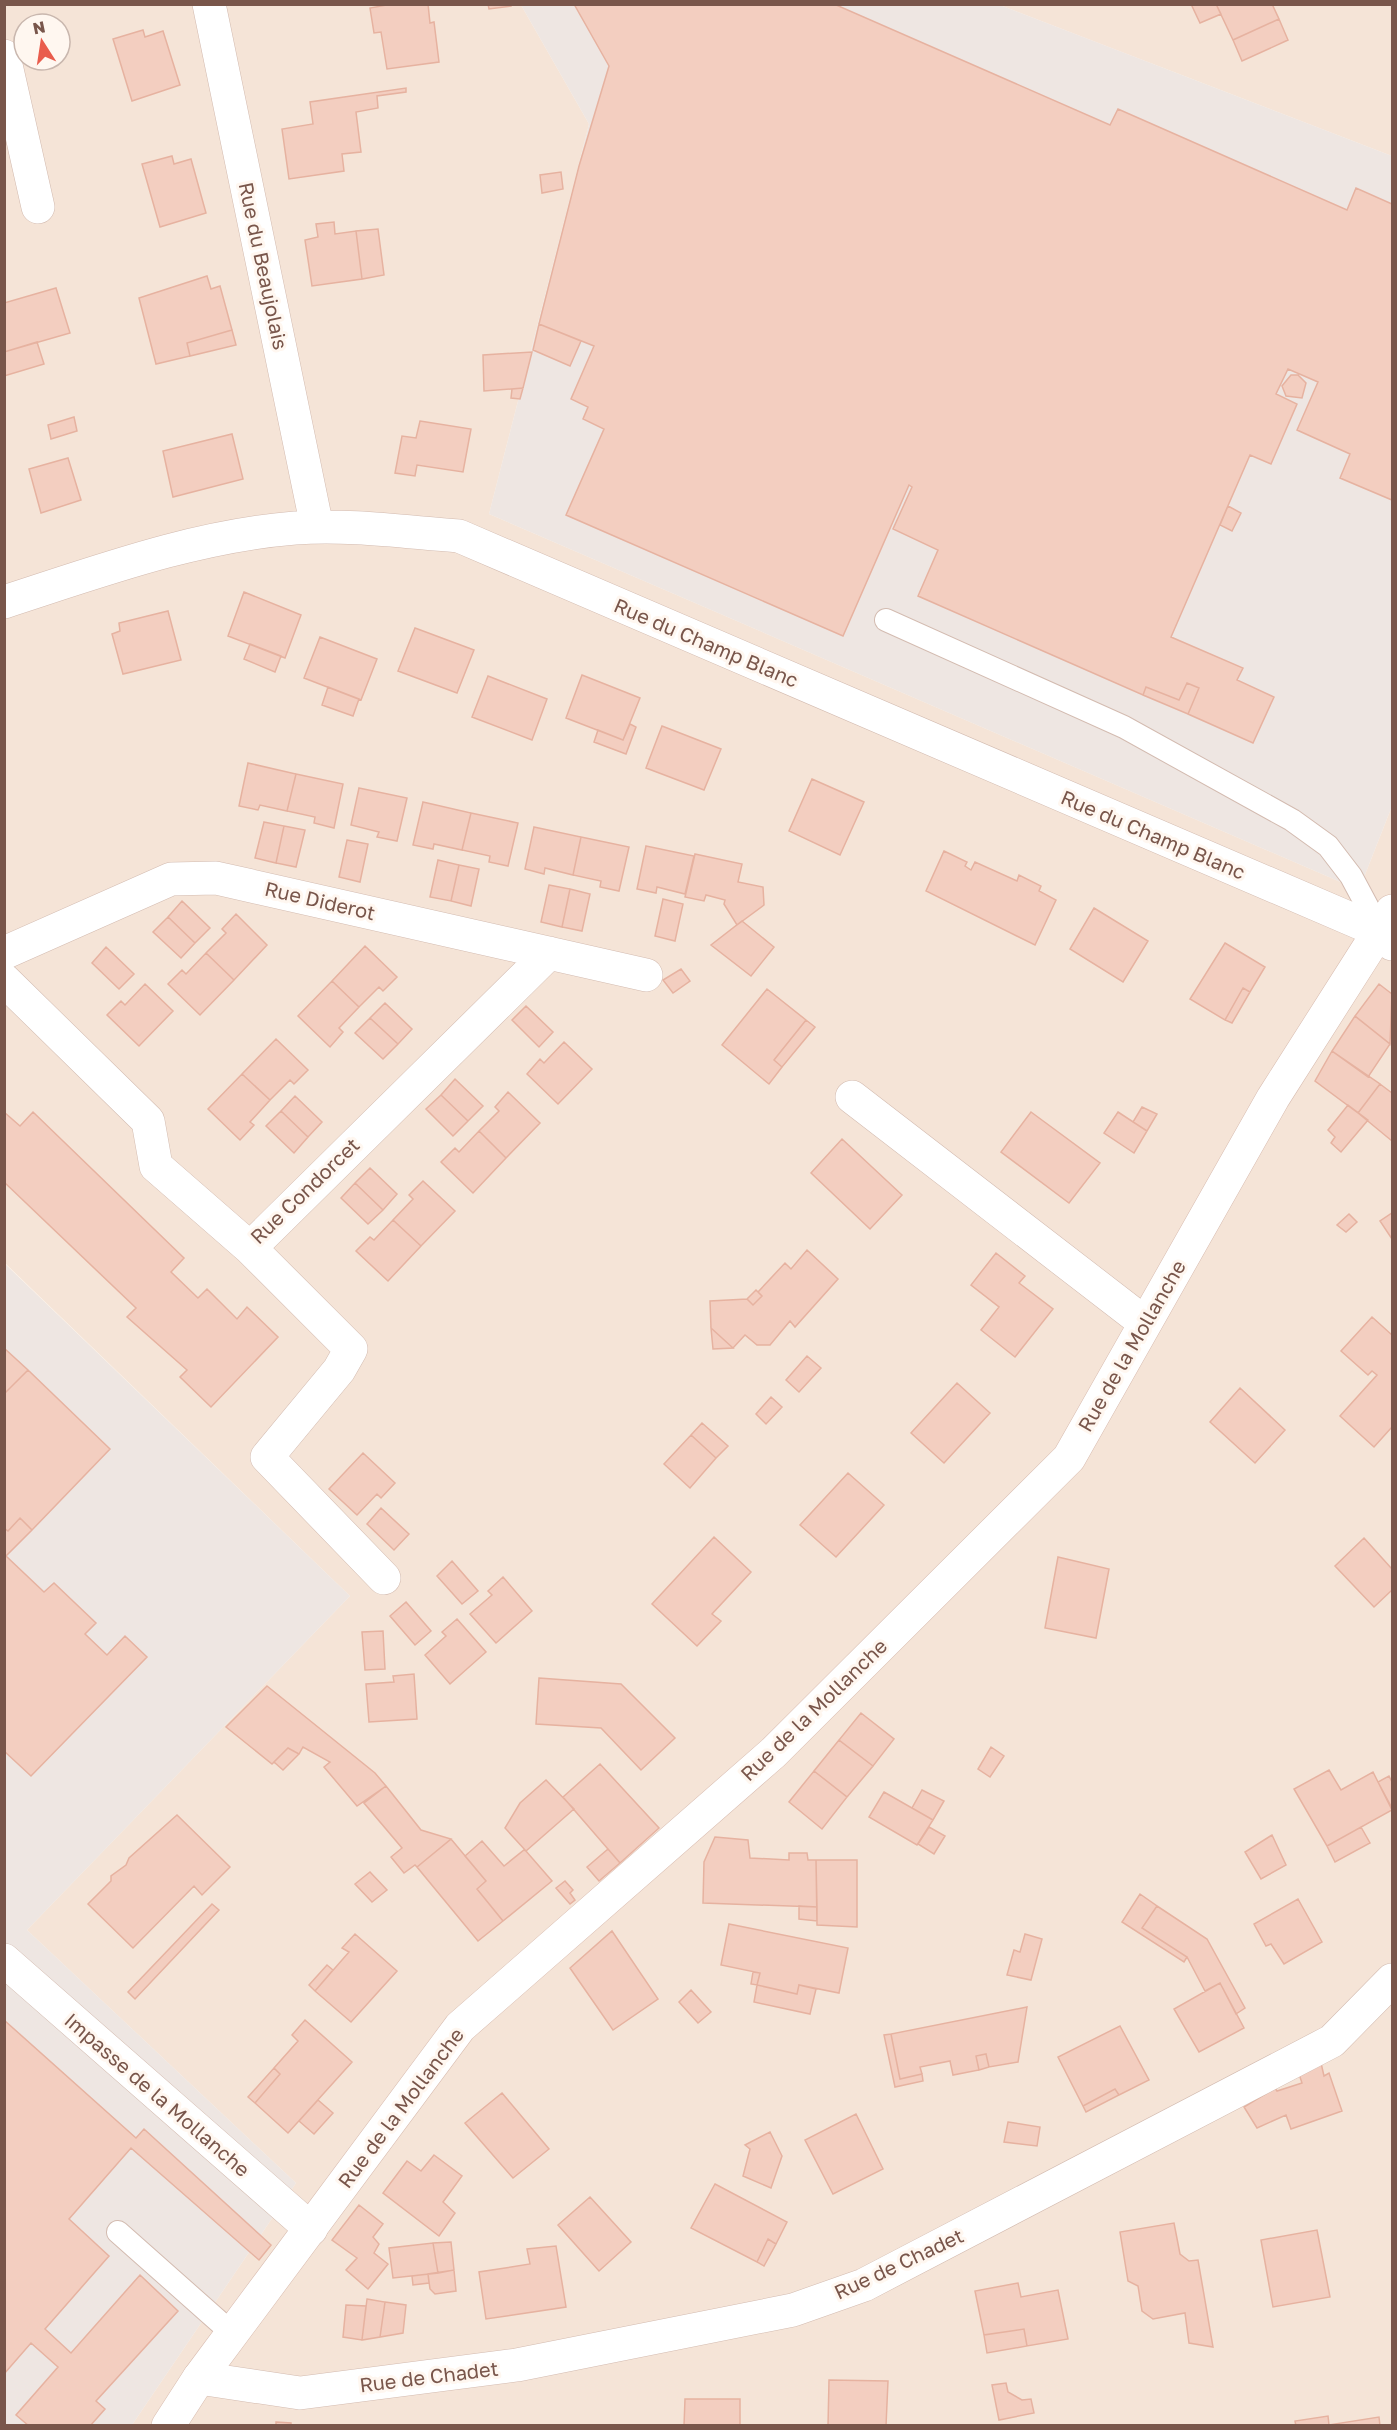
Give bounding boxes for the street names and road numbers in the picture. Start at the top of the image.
street label: Rue du Beaujolais [234,180,293,352]
street label: Rue du Champ Blanc [611,592,802,692]
street label: Rue du Champ Blanc [1058,784,1249,884]
street label: Rue Diderot [263,876,378,924]
street label: Rue Condorcet [245,1132,364,1248]
street label: Rue de la Mollanche [1072,1256,1190,1435]
street label: Rue de la Mollanche [735,1633,891,1785]
street label: Impasse de la Mollanche [60,2007,255,2181]
street label: Rue de la Mollanche [332,2023,468,2192]
street label: Rue de Chadet [830,2223,967,2304]
street label: Rue de Chadet [358,2356,500,2396]

